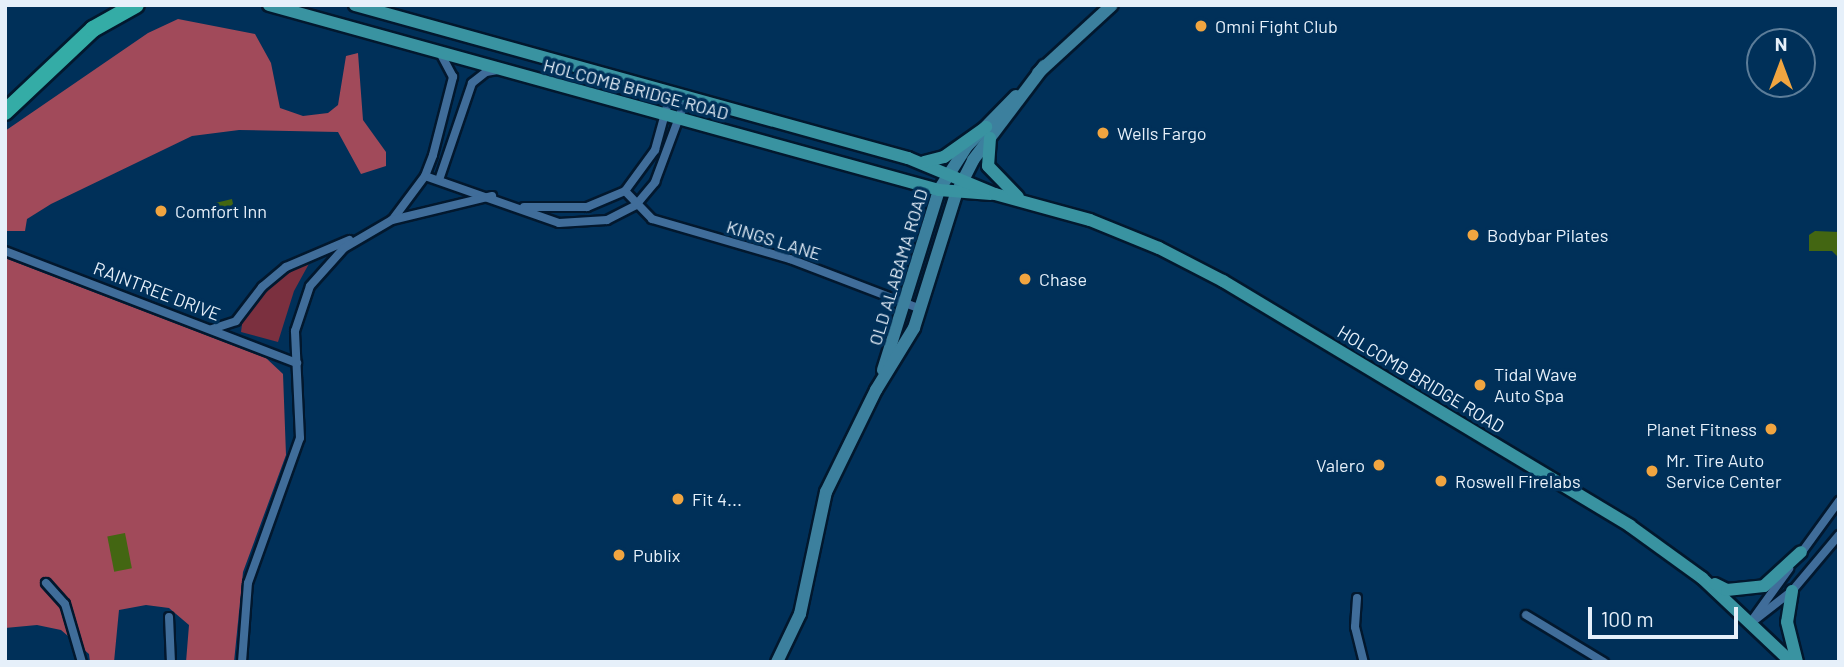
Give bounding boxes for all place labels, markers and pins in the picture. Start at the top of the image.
place label: Omni Fight Club [1215,15,1338,37]
marker: Omni Fight Club [1193,18,1209,34]
place label: Wells Fargo [1117,122,1207,144]
marker: Wells Fargo [1095,125,1111,141]
place label: Comfort Inn [175,200,267,222]
marker: Comfort Inn [153,203,169,219]
place label: Bodybar Pilates [1487,224,1608,246]
marker: Bodybar Pilates [1465,227,1481,243]
place label: Chase [1039,268,1087,290]
marker: Chase [1017,271,1033,287]
place label: Tidal Wave Auto Spa [1494,364,1577,406]
marker: Tidal Wave Auto Spa [1472,377,1488,393]
place label: Planet Fitness [1646,418,1757,440]
marker: Planet Fitness [1763,421,1779,437]
place label: Mr. Tire Auto Service Center [1666,450,1781,492]
place label: Valero [1316,454,1365,476]
marker: Valero [1371,457,1387,473]
marker: Mr. Tire Auto Service Center [1644,463,1660,479]
place label: Roswell Firelabs [1455,470,1581,492]
marker: Roswell Firelabs [1433,473,1449,489]
place label: Fit 4... [692,488,742,510]
marker: Fit 4... [670,491,686,507]
place label: Publix [633,544,680,566]
marker: Publix [611,547,627,563]

